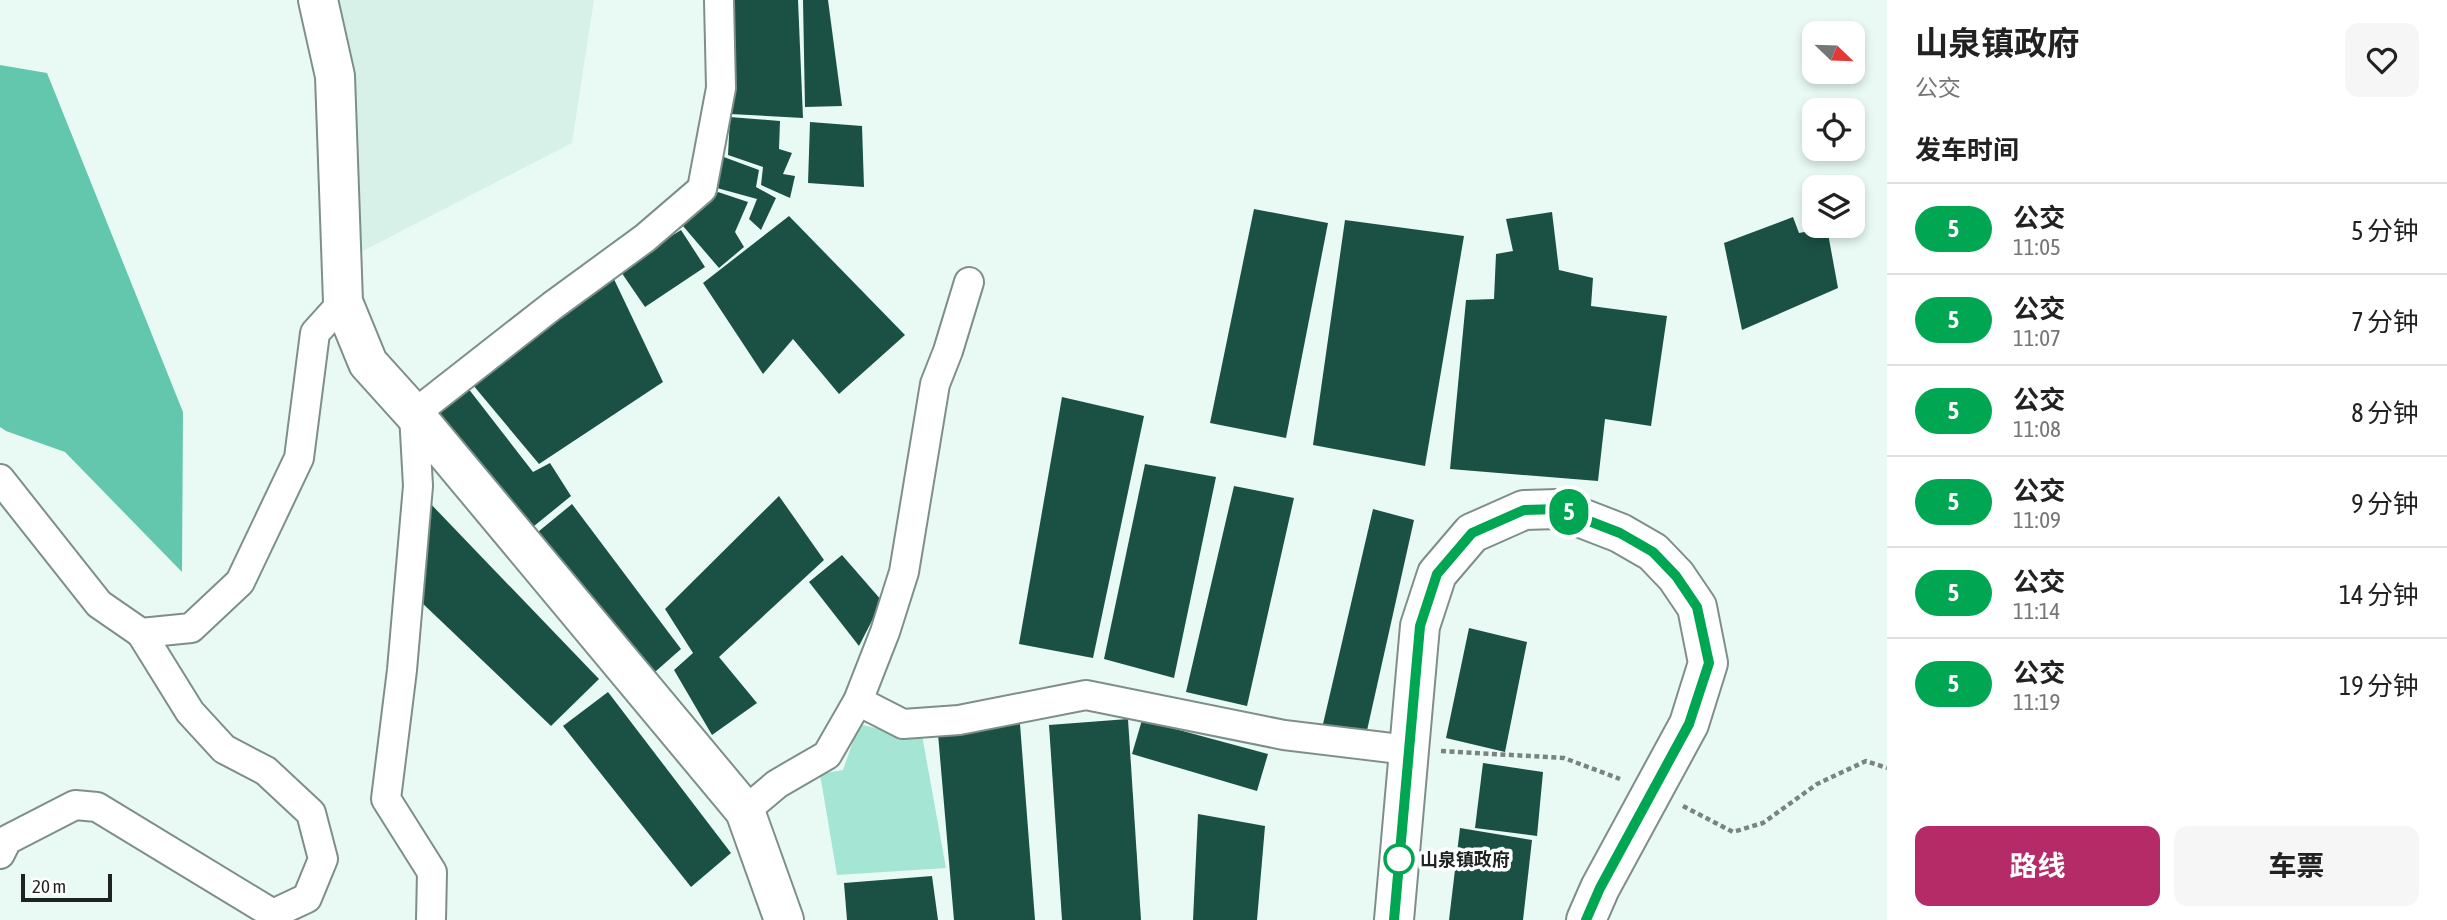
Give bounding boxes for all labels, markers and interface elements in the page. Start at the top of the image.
north arrow [1802,21,1866,84]
map controls [1802,21,1865,238]
button: heart [2345,23,2419,97]
text: 山泉镇政府 [1915,24,2080,62]
text: 公交 [1915,75,1961,101]
button: locate [1802,98,1865,161]
text: 发车时间 [1915,135,2019,165]
button: layers [1802,175,1865,238]
text: 公交 [2013,203,2065,233]
text: 5 [1948,215,1959,242]
text: 5 分钟 [2351,216,2419,246]
text: 11:05 [2013,234,2061,260]
text: 公交 [2013,294,2065,324]
text: 5 [1948,306,1959,333]
text: 7 分钟 [2351,307,2419,337]
text: 11:07 [2013,325,2061,351]
text: 公交 [2013,385,2065,415]
text: 5 [1948,397,1959,424]
text: 8 分钟 [2351,398,2419,428]
text: 11:08 [2013,416,2061,442]
text: 公交 [2013,476,2065,506]
text: 5 [1948,488,1959,515]
line badge: 5 [1546,489,1592,535]
text: 9 分钟 [2351,489,2419,519]
text: 5 [1563,498,1575,525]
text: 11:09 [2013,507,2061,533]
text: 公交 [2013,567,2065,597]
text: 5 [1948,579,1959,606]
text: 14 分钟 [2339,580,2419,610]
text: 11:14 [2013,598,2060,624]
text: 公交 [2013,658,2065,688]
text: 5 [1948,670,1959,697]
text: 19 分钟 [2339,671,2419,701]
text: 11:19 [2013,689,2060,715]
button: 路线 [1915,826,2160,906]
button: 车票 [2174,826,2419,906]
marker: 山泉镇政府 [1384,844,1414,874]
place label: 山泉镇政府 [1420,849,1510,870]
scale bar [21,871,112,903]
text: 20 m [32,875,66,897]

